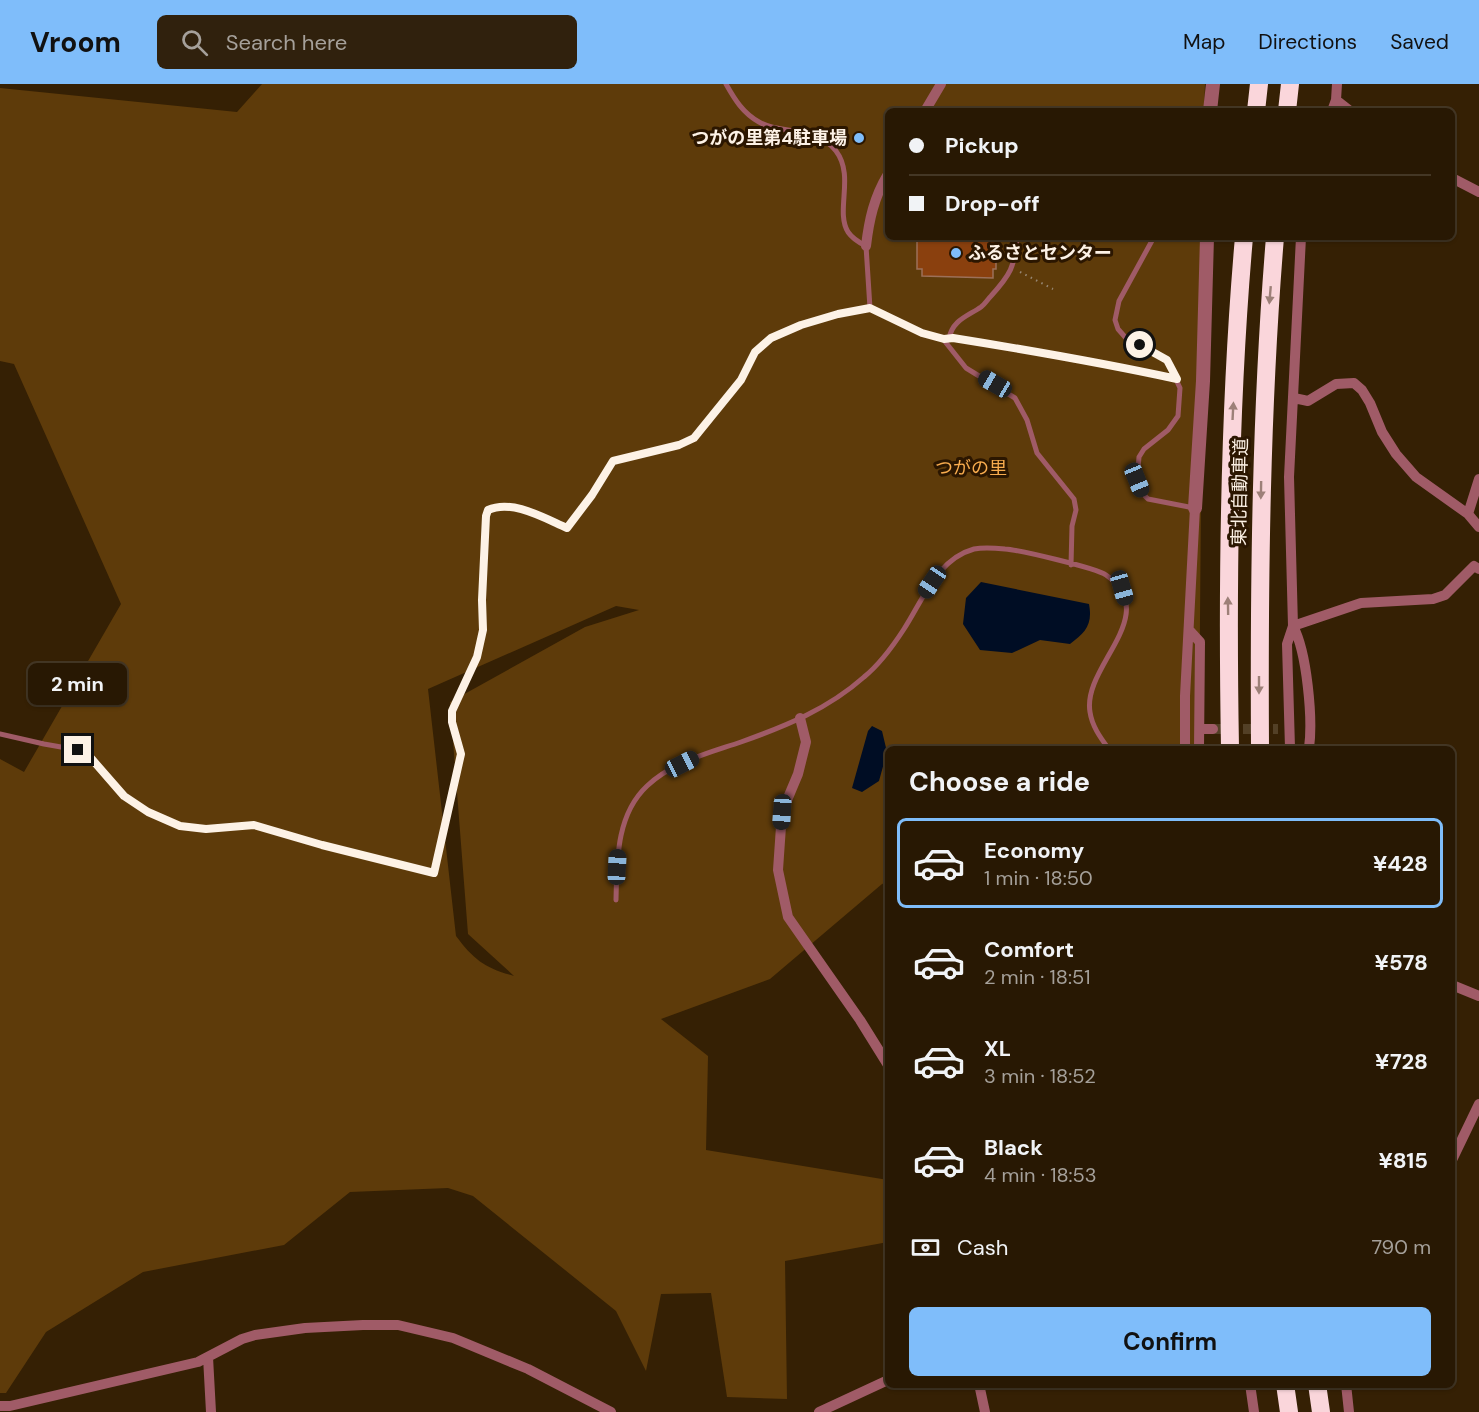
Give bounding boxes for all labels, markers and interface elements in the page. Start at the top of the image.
search box [157,15,577,69]
text: Vroom [30,24,121,61]
icon: search [178,26,211,59]
text: Search here [226,28,347,57]
text: Map [1183,28,1225,56]
text: Directions [1258,28,1357,56]
text: Saved [1390,28,1449,56]
place label: つがの里第4駐車場 [691,126,847,150]
marker: つがの里第4駐車場 [852,131,866,145]
text: Pickup [945,131,1019,160]
text: Drop-off [945,189,1040,218]
place label: ふるさとセンター [968,241,1112,265]
marker: ふるさとセンター [949,246,963,260]
one-way arrow [1265,286,1275,305]
route start [1126,331,1153,358]
car [975,367,1015,401]
one-way arrow [1228,402,1237,421]
street label: 東北自動車道 [1227,438,1253,546]
park label: つがの里 [935,456,1007,480]
car [1122,460,1152,500]
one-way arrow [1256,481,1266,500]
car [914,562,950,602]
car [1108,568,1136,608]
one-way arrow [1223,597,1233,616]
callout: 2 min [28,663,128,705]
text: 2 min [51,671,104,697]
one-way arrow [1254,676,1264,695]
route end [64,736,91,763]
car [662,748,702,780]
text: Choose a ride [909,764,1090,799]
car [772,793,792,831]
icon: car [912,836,966,890]
text: Economy [984,836,1084,865]
car [607,849,627,885]
text: ¥428 [1373,849,1428,878]
text: 1 min · 18:50 [984,865,1093,891]
icon: car [912,935,966,989]
text: Comfort [984,935,1074,964]
text: ¥578 [1375,948,1428,977]
text: 2 min · 18:51 [984,964,1090,990]
icon: car [912,1034,966,1088]
text: XL [984,1034,1011,1063]
text: ¥728 [1375,1047,1428,1076]
text: 3 min · 18:52 [984,1063,1096,1089]
icon: car [912,1133,966,1187]
text: Black [984,1133,1043,1162]
text: ¥815 [1379,1146,1428,1175]
text: 4 min · 18:53 [984,1162,1097,1188]
icon: cash [909,1231,942,1264]
text: Cash [957,1233,1008,1262]
text: 790 m [1371,1234,1431,1260]
button: Confirm [909,1307,1431,1376]

